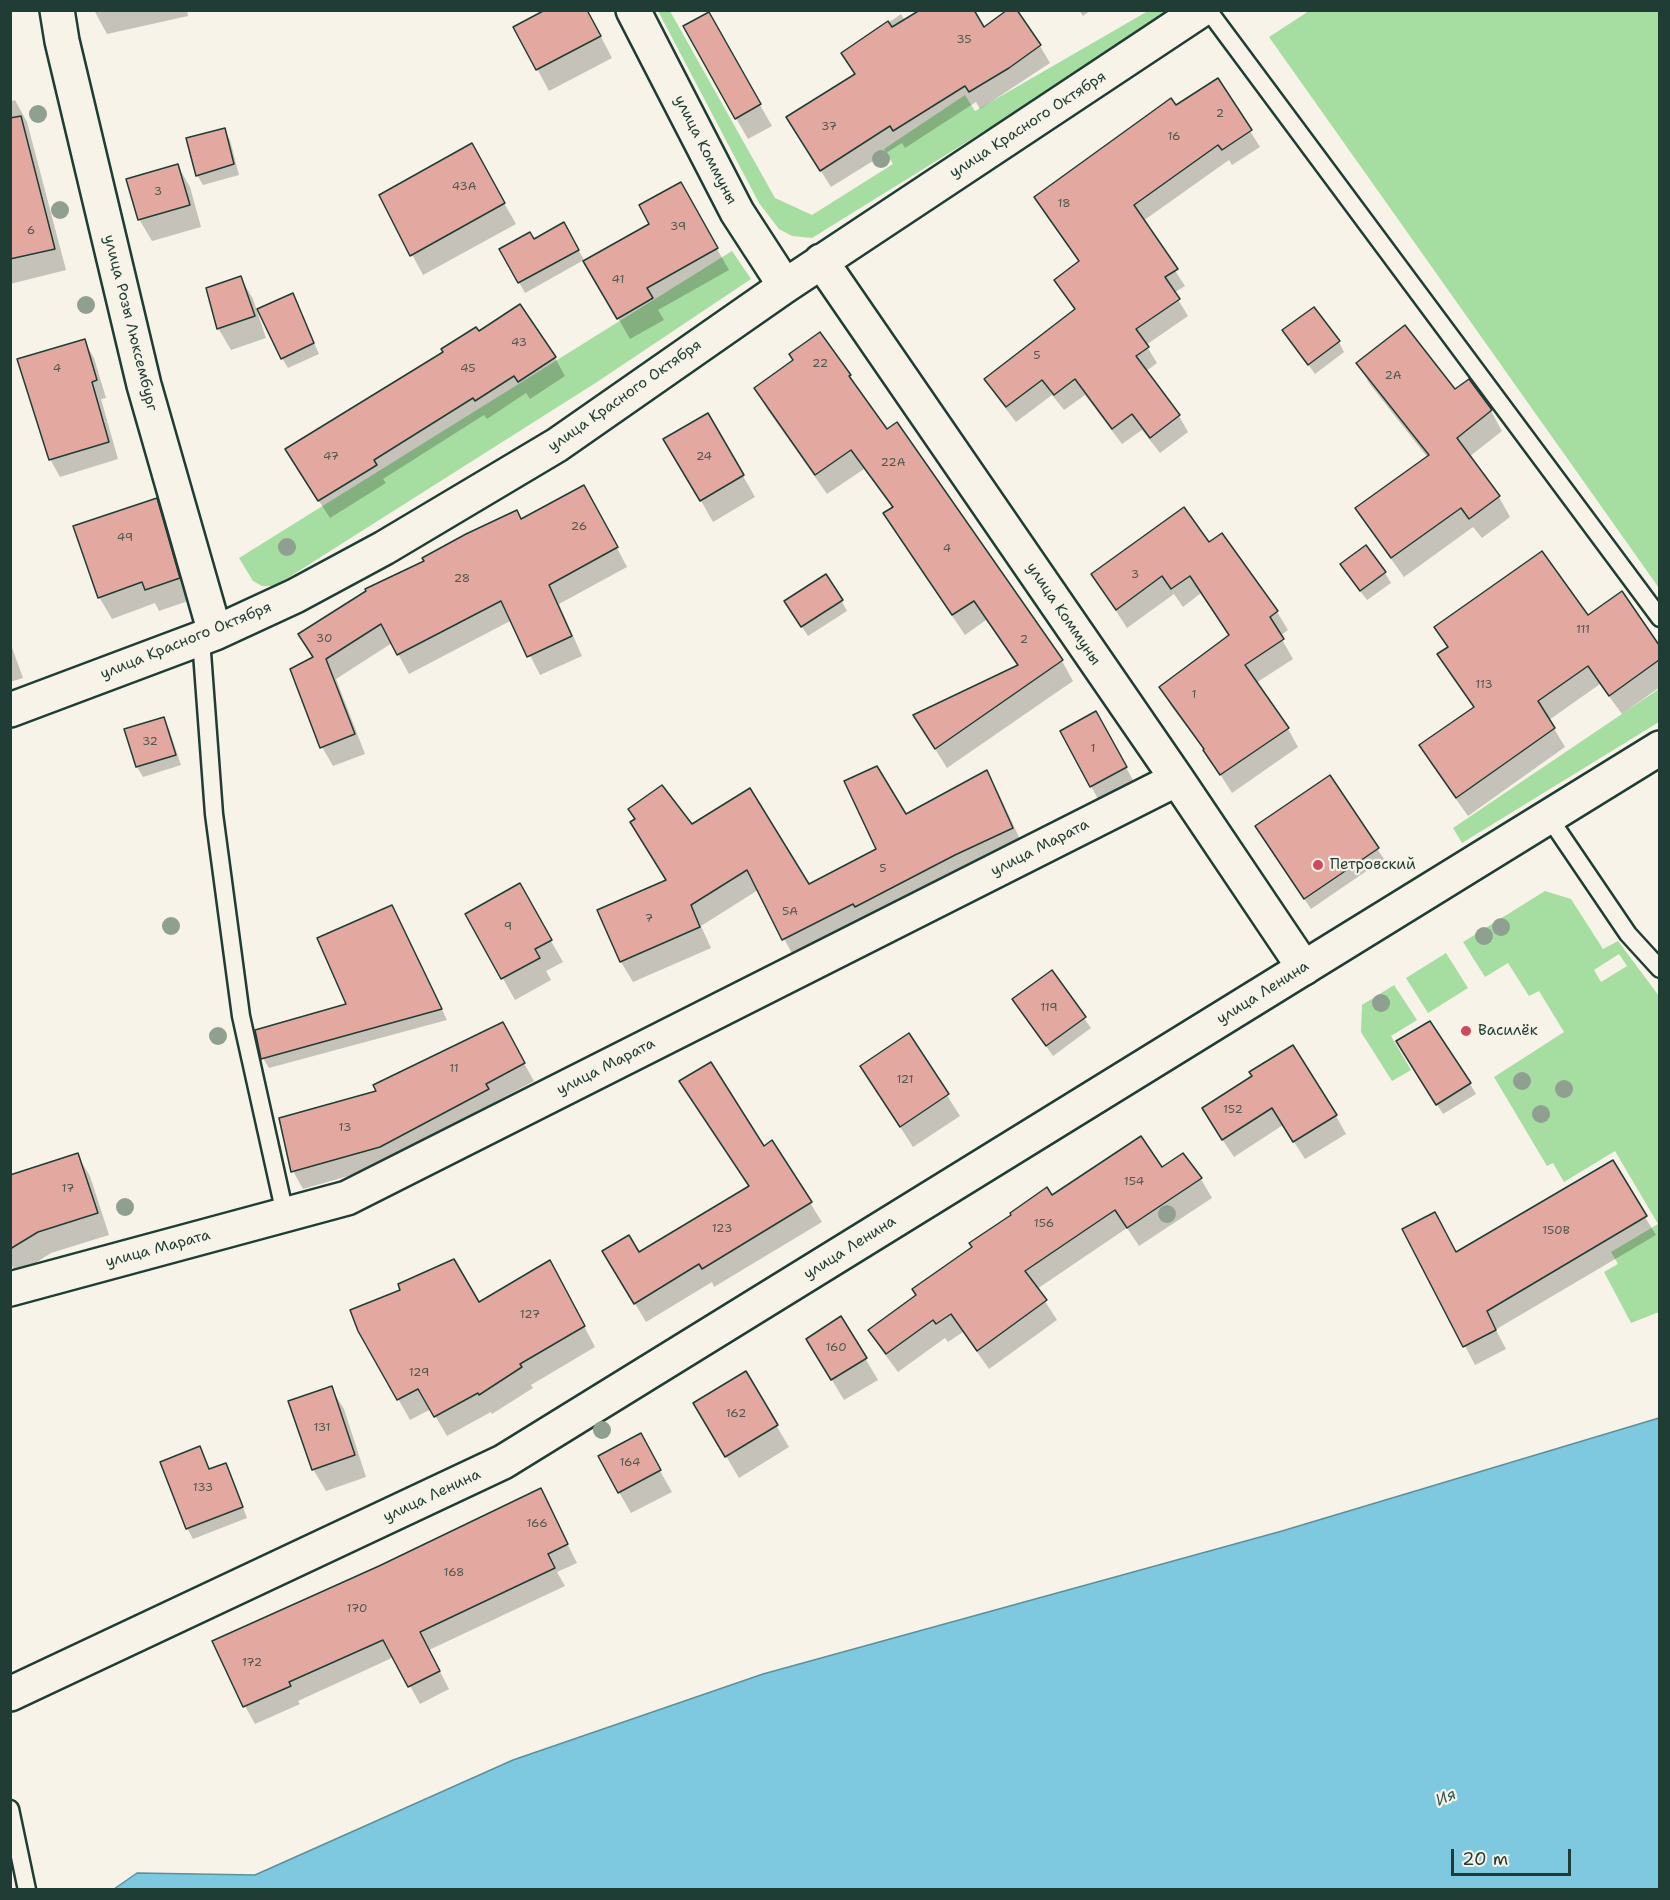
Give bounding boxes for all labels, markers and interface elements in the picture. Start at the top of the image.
house number: 35 [956,33,972,47]
street label: улица Красного Октября [946,68,1110,182]
street label: улица Коммуны [670,92,740,208]
house number: 2 [1216,107,1224,121]
house number: 37 [821,120,837,134]
house number: 16 [1167,130,1181,144]
house number: 43А [452,180,476,194]
house number: 3 [154,185,162,199]
house number: 18 [1057,197,1071,211]
house number: 39 [670,220,686,234]
house number: 6 [27,224,35,238]
street label: улица Розы Люксембург [99,233,161,413]
house number: 41 [612,273,624,287]
house number: 43 [511,336,527,350]
street label: улица Красного Октября [545,336,705,456]
house number: 5 [1033,349,1041,363]
house number: 22 [812,357,828,371]
house number: 4 [53,362,61,376]
house number: 45 [460,362,476,376]
house number: 2А [1384,369,1402,383]
house number: 47 [323,450,339,464]
house number: 24 [696,450,712,464]
house number: 22А [881,456,905,470]
house number: 26 [571,520,587,534]
house number: 49 [117,531,133,545]
house number: 4 [943,542,951,556]
street label: улица Коммуны [1022,559,1104,669]
house number: 3 [1131,568,1139,582]
house number: 28 [454,572,470,586]
street label: улица Красного Октября [98,598,274,684]
house number: 111 [1576,623,1590,637]
house number: 30 [316,632,332,646]
house number: 2 [1020,633,1028,647]
house number: 113 [1475,678,1493,692]
house number: 1 [1191,688,1197,702]
house number: 32 [142,735,158,749]
house number: 1 [1090,742,1096,756]
street label: улица Марата [988,816,1092,880]
place label: Петровский [1330,856,1416,874]
marker: Петровский [1311,858,1325,872]
house number: 5 [879,862,887,876]
house number: 5А [782,905,798,919]
house number: 7 [645,912,653,926]
house number: 9 [504,920,512,934]
street label: улица Ленина [1214,957,1312,1029]
house number: 119 [1040,1001,1058,1015]
place label: Василёк [1478,1022,1538,1040]
marker: Василёк [1459,1024,1473,1038]
street label: улица Марата [554,1035,658,1099]
house number: 11 [449,1062,459,1076]
house number: 121 [896,1073,914,1087]
house number: 152 [1223,1103,1243,1117]
house number: 13 [339,1121,351,1135]
house number: 154 [1124,1175,1144,1189]
house number: 17 [62,1182,74,1196]
street label: улица Ленина [801,1212,899,1284]
house number: 156 [1034,1217,1054,1231]
house number: 123 [712,1222,732,1236]
house number: 150В [1542,1224,1570,1238]
street label: улица Марата [104,1226,212,1272]
house number: 127 [520,1308,540,1322]
house number: 160 [825,1341,847,1355]
house number: 129 [409,1366,429,1380]
house number: 162 [726,1407,746,1421]
house number: 131 [313,1421,331,1435]
house number: 164 [620,1456,640,1470]
street label: улица Ленина [380,1466,484,1526]
house number: 133 [193,1481,213,1495]
house number: 166 [526,1517,548,1531]
house number: 168 [444,1566,464,1580]
house number: 170 [347,1602,367,1616]
house number: 172 [242,1656,262,1670]
water label: Ия [1433,1785,1459,1811]
scale bar [1454,1837,1574,1875]
text: 20 m [1462,1847,1508,1871]

